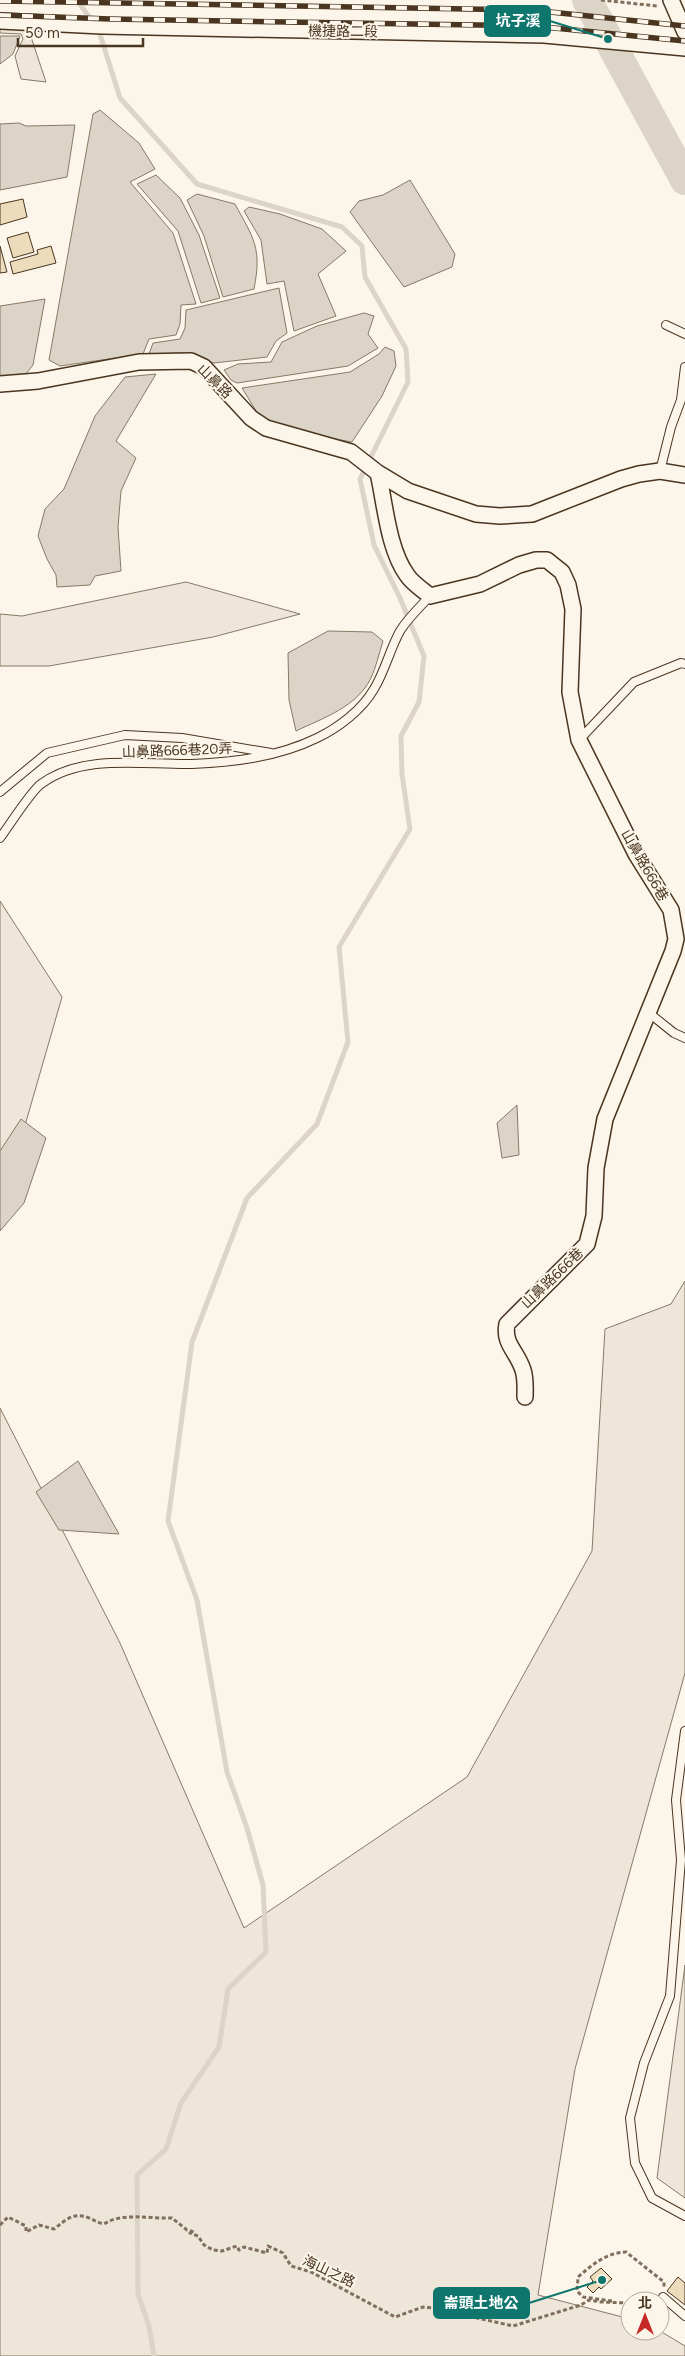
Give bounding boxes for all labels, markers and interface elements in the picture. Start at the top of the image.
callout: 坑子溪 [485,6,550,36]
text: 坑子溪 [495,12,541,30]
scale bar [18,15,142,47]
street label: 機捷路二段 [308,22,378,41]
text: 50 m [25,24,60,42]
street label: 山鼻路 [194,361,236,402]
street label: 山鼻路666巷20弄 [121,740,233,761]
street label: 山鼻路666巷 [617,826,672,904]
street label: 山鼻路666巷 [518,1245,587,1312]
street label: 海山之路 [300,2252,358,2291]
callout: 崙頭土地公 [434,2288,529,2318]
north arrow [620,2291,670,2341]
text: 崙頭土地公 [443,2294,519,2312]
text: 北 [638,2295,652,2312]

